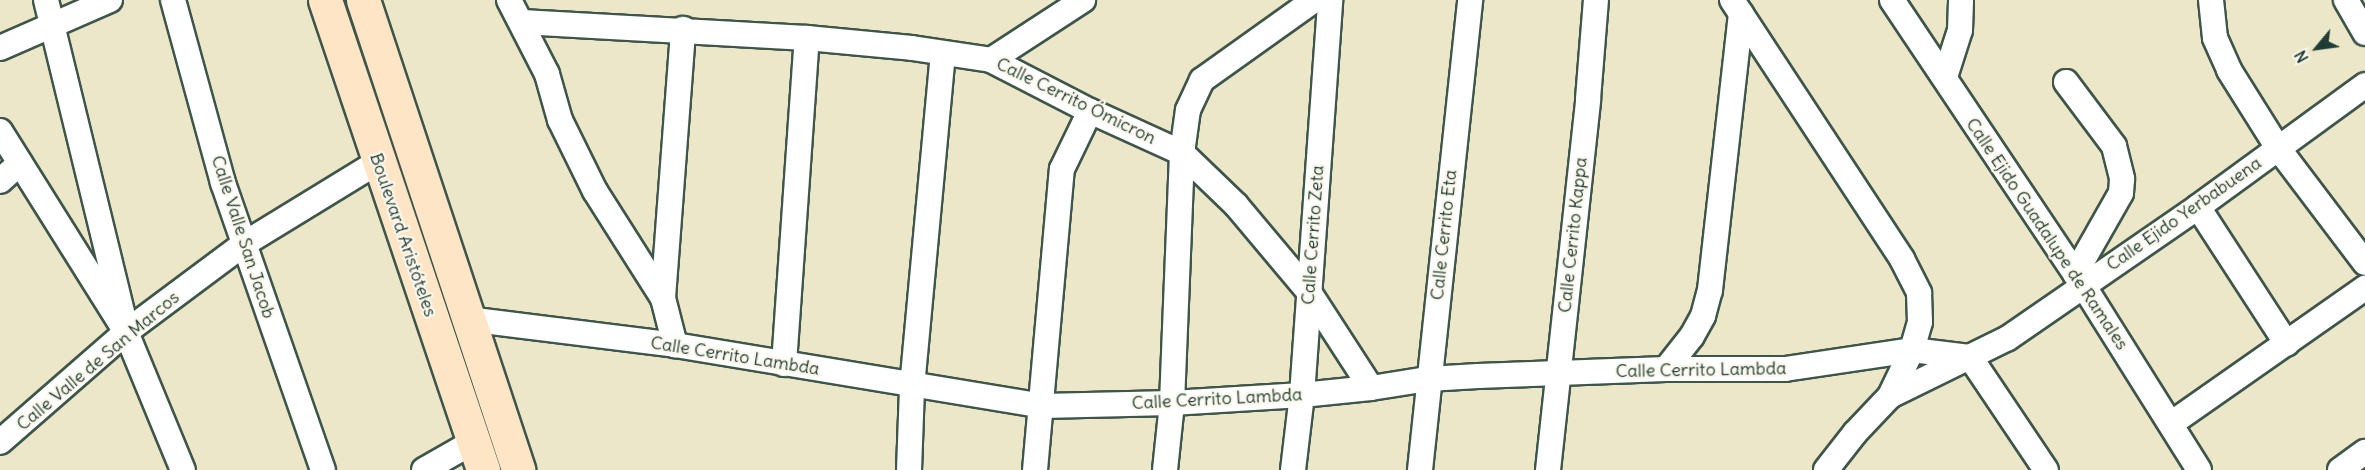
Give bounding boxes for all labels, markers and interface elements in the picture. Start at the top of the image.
north arrow [2287,18,2347,78]
text: N [2290,47,2313,66]
street label: Calle Cerrito Ómicron [993,53,1159,149]
street label: Calle Ejido Guadalupe de Ramales [1961,114,2133,354]
street label: Boulevard Aristóteles [365,150,441,320]
street label: Calle Ejido Yerbabuena [2102,152,2266,276]
street label: Calle Valle San Jacob [206,153,280,321]
street label: Calle Cerrito Kappa [1554,156,1592,314]
street label: Calle Cerrito Zeta [1297,164,1329,306]
street label: Calle Cerrito Eta [1426,169,1462,301]
street label: Calle Valle de San Marcos [12,287,184,435]
street label: Calle Cerrito Lambda [649,332,821,380]
street label: Calle Cerrito Lambda [1615,358,1787,382]
street label: Calle Cerrito Lambda [1131,384,1303,414]

